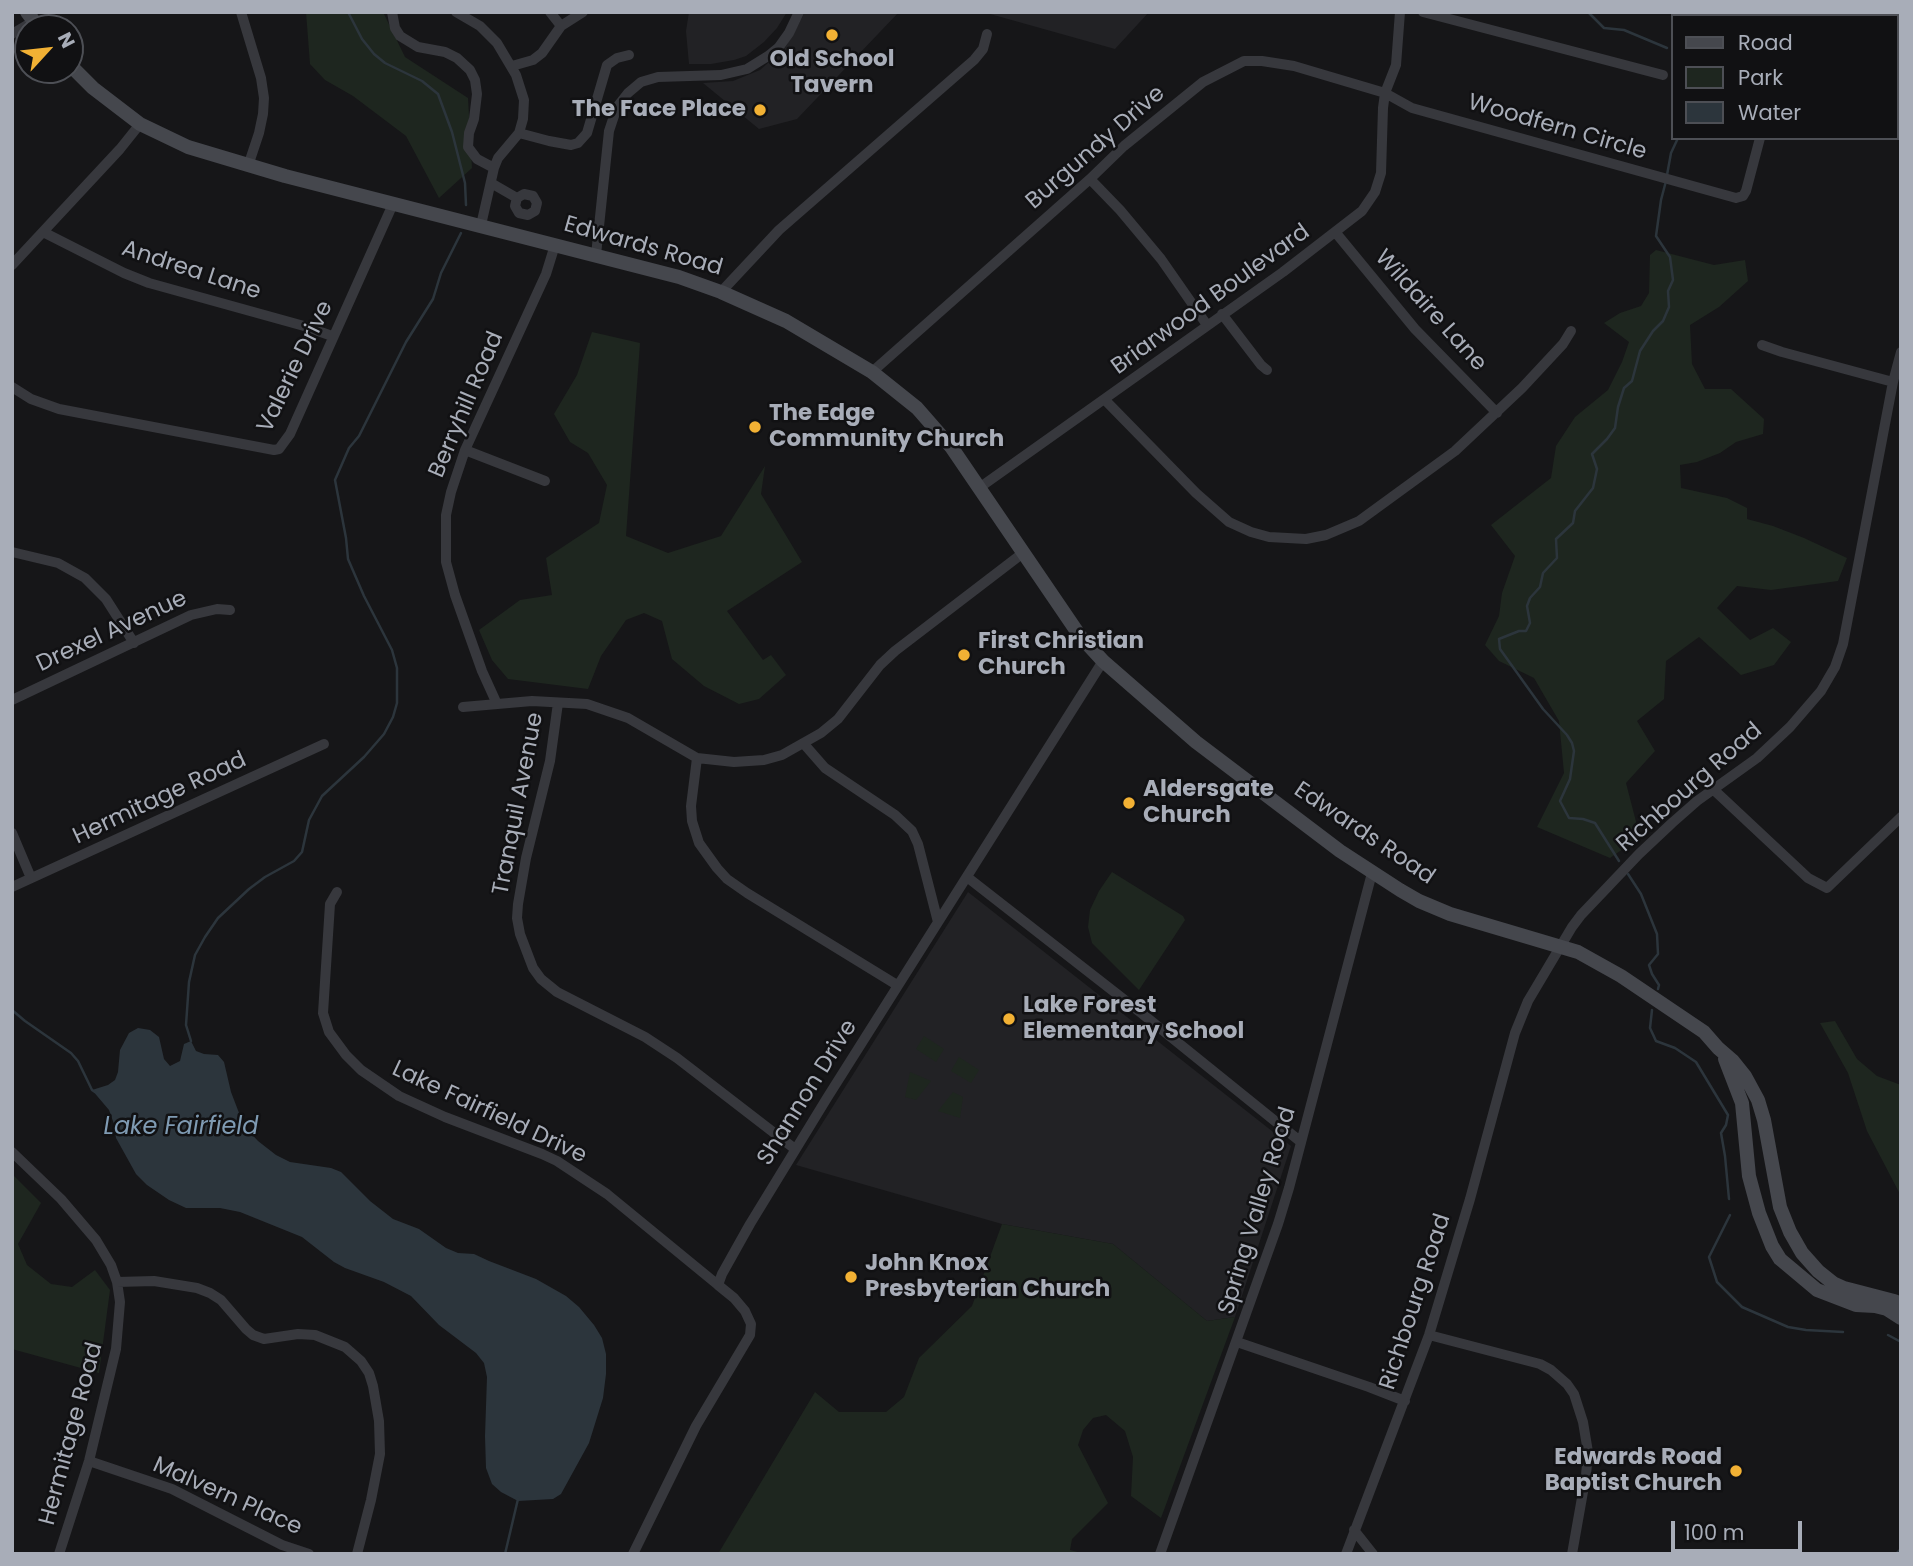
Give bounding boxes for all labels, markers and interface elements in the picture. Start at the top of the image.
north arrow [14,14,84,84]
legend [1672,14,1899,140]
marker: Old School Tavern [824,27,840,43]
text: N [51,28,82,53]
text: Road [1738,28,1793,57]
place label: Old School Tavern [769,46,895,100]
text: Park [1738,63,1783,92]
street label: Burgundy Drive [1021,80,1171,216]
street label: Woodfern Circle [1464,89,1650,167]
place label: The Face Place [572,96,746,124]
text: Water [1738,98,1801,127]
marker: The Face Place [752,102,768,118]
street label: Edwards Road [560,211,726,283]
street label: Briarwood Boulevard [1106,219,1316,381]
street label: Andrea Lane [118,236,264,306]
street label: Wildaire Lane [1368,245,1492,377]
street label: Valerie Drive [252,297,340,437]
street label: Berryhill Road [424,328,510,482]
place label: The Edge Community Church [769,400,1004,454]
marker: The Edge Community Church [747,419,763,435]
street label: Drexel Avenue [33,585,191,679]
place label: First Christian Church [978,628,1144,682]
marker: First Christian Church [956,647,972,663]
street label: Tranquil Avenue [488,710,550,898]
street label: Richbourg Road [1612,717,1768,859]
street label: Hermitage Road [69,747,251,851]
place label: Aldersgate Church [1143,776,1274,830]
street label: Edwards Road [1288,777,1440,891]
marker: Aldersgate Church [1121,795,1137,811]
place label: Lake Forest Elementary School [1023,992,1244,1046]
marker: Lake Forest Elementary School [1001,1011,1017,1027]
street label: Shannon Drive [752,1015,864,1171]
street label: Lake Fairfield Drive [387,1056,591,1170]
street label: Spring Valley Road [1213,1104,1303,1318]
water label: Lake Fairfield [104,1114,258,1142]
street label: Richbourg Road [1375,1211,1457,1393]
place label: John Knox Presbyterian Church [865,1250,1110,1304]
marker: John Knox Presbyterian Church [843,1269,859,1285]
street label: Hermitage Road [34,1340,110,1528]
place label: Edwards Road Baptist Church [1545,1444,1722,1498]
street label: Malvern Place [148,1452,306,1542]
marker: Edwards Road Baptist Church [1728,1463,1744,1479]
scale bar [1675,1506,1806,1550]
text: 100 m [1684,1518,1744,1547]

